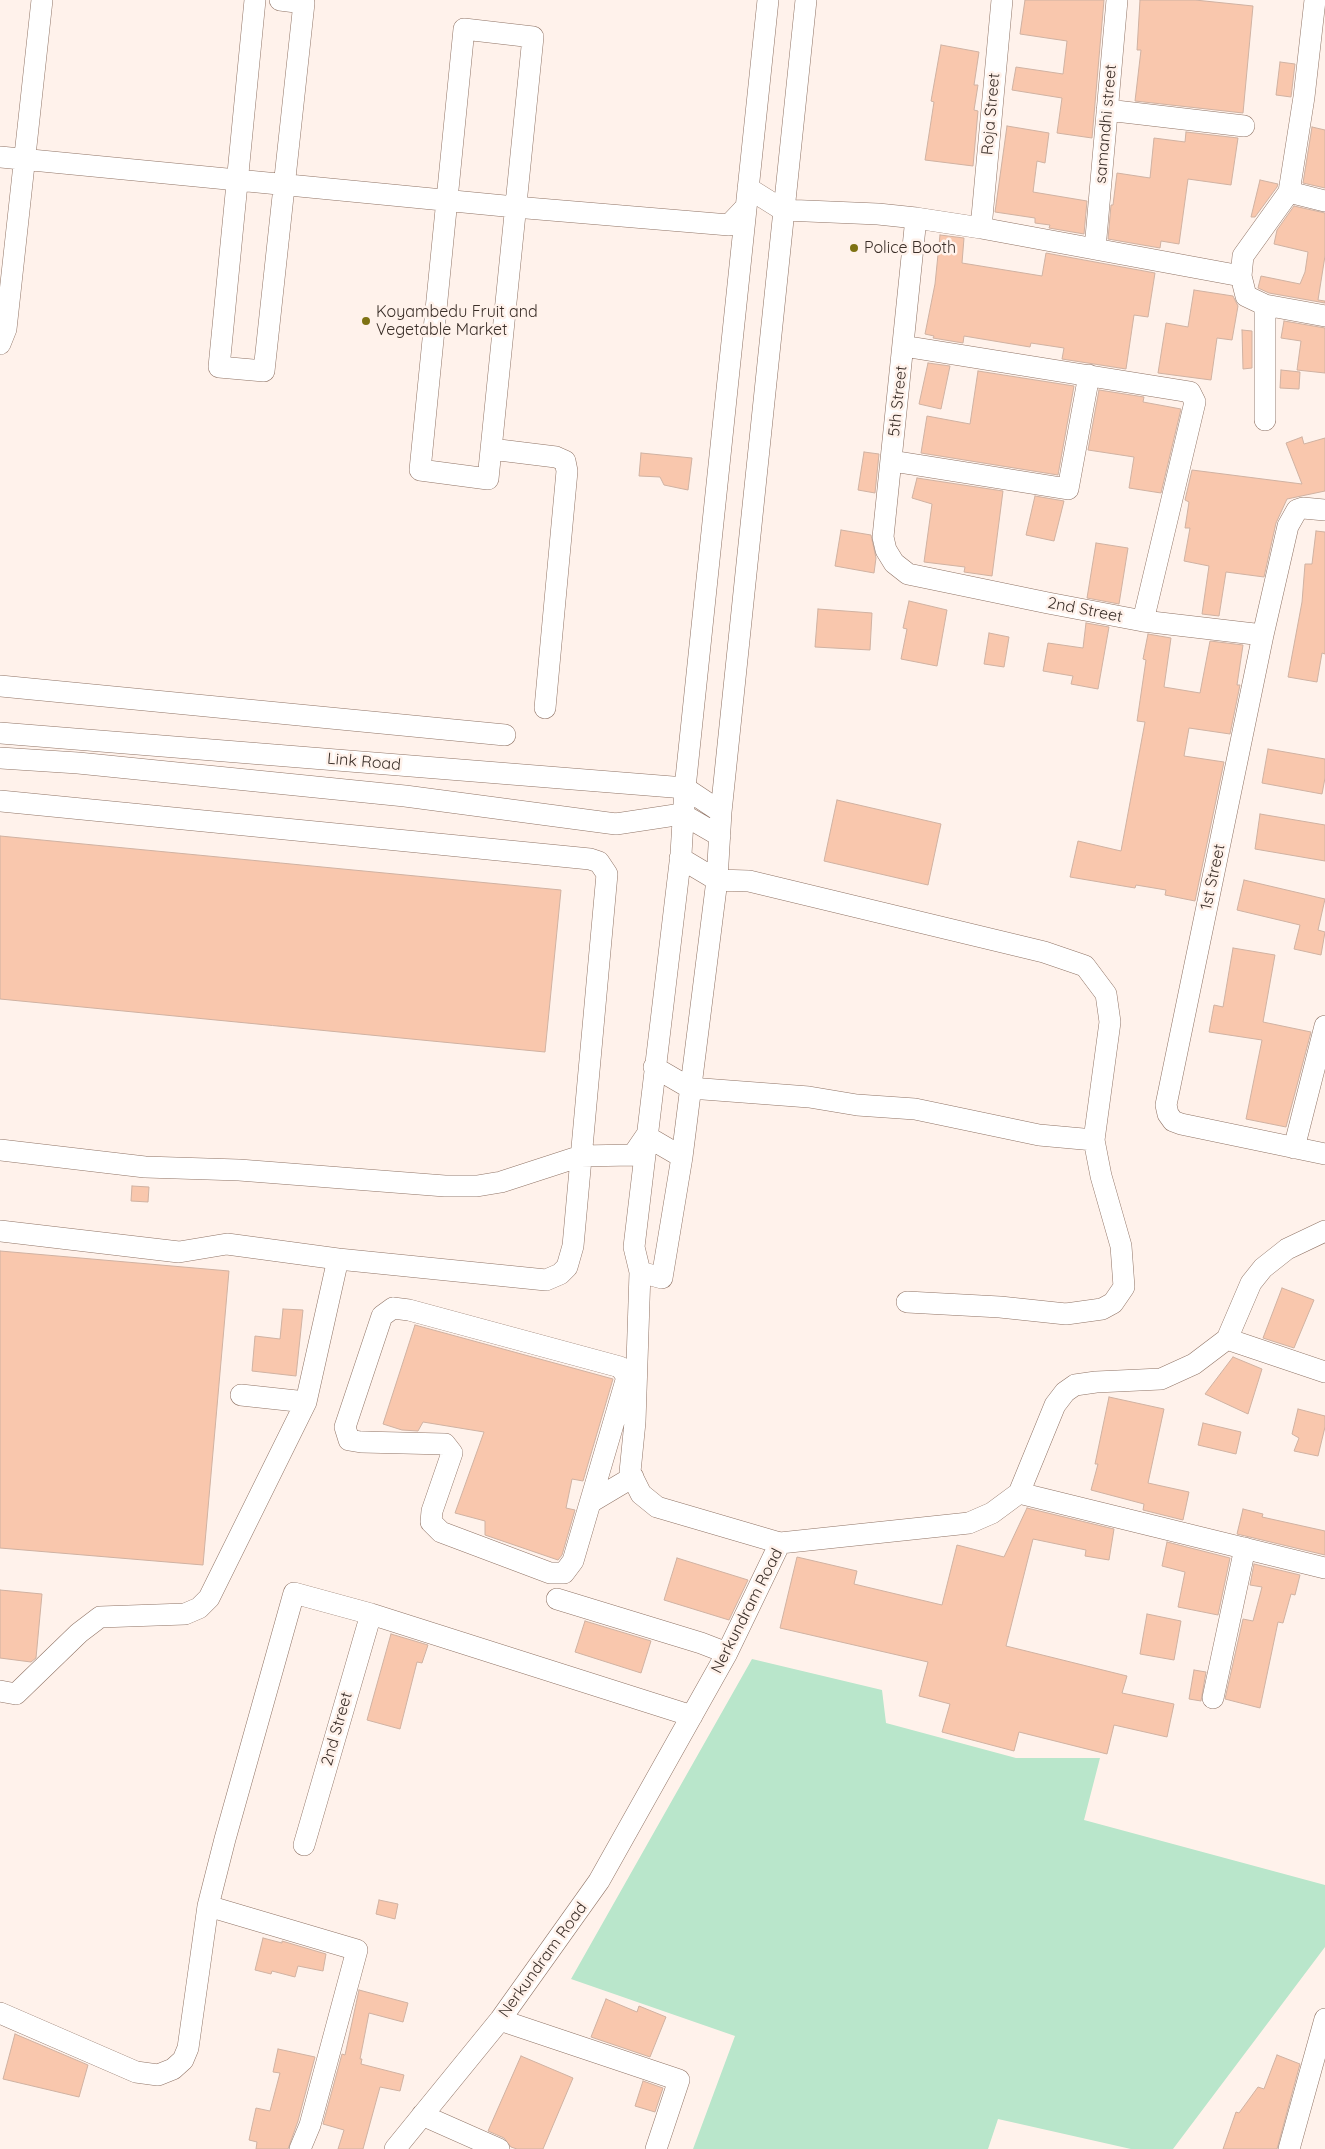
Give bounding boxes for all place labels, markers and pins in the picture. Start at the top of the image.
place label: Police Booth [864,238,956,258]
marker: Police Booth [848,242,860,254]
place label: Koyambedu Fruit and Vegetable Market [376,302,538,340]
marker: Koyambedu Fruit and Vegetable Market [360,315,372,327]

